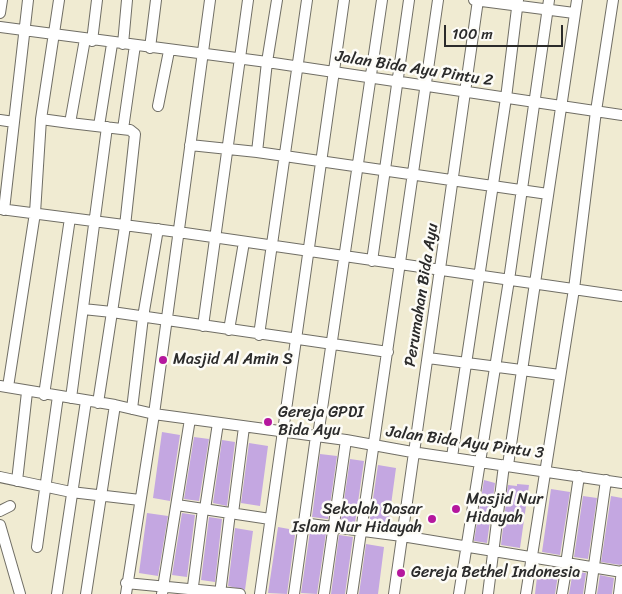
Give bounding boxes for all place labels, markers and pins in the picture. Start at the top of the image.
place label: Masjid Al Amin S [173,350,293,370]
marker: Masjid Al Amin S [157,354,169,366]
place label: Gereja GPDI Bida Ayu [278,403,364,441]
marker: Gereja GPDI Bida Ayu [262,416,274,428]
place label: Masjid Nur Hidayah [466,490,543,528]
place label: Sekolah Dasar Islam Nur Hidayah [292,500,422,538]
marker: Masjid Nur Hidayah [450,503,462,515]
marker: Sekolah Dasar Islam Nur Hidayah [426,513,438,525]
place label: Gereja Bethel Indonesia [411,563,580,583]
marker: Gereja Bethel Indonesia [395,567,407,579]

